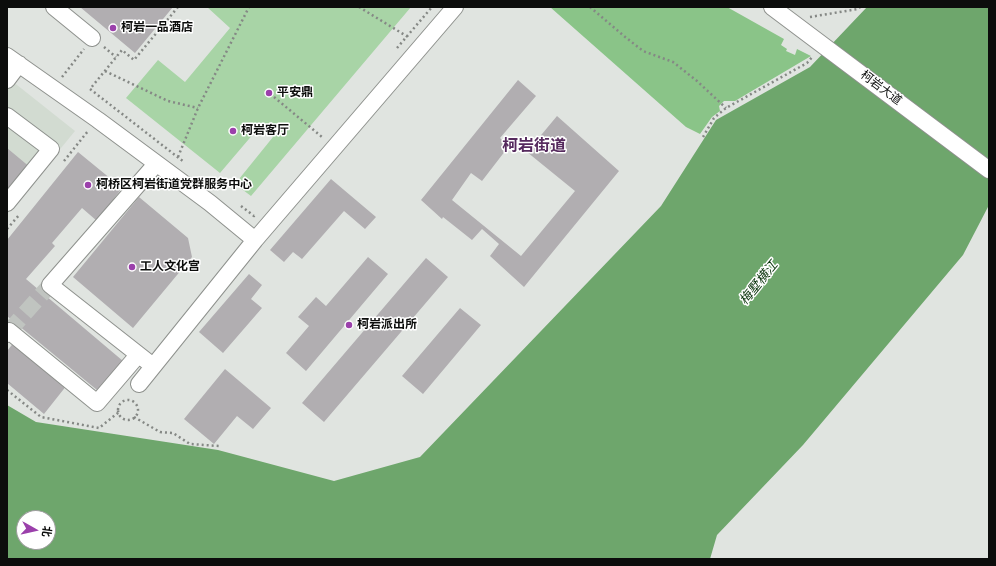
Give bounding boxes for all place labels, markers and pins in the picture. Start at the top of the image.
place label: 柯岩一品酒店 [121,21,193,35]
marker: 柯岩一品酒店 [108,23,118,33]
place label: 平安鼎 [277,86,313,100]
marker: 平安鼎 [264,88,274,98]
place label: 柯岩客厅 [241,124,289,138]
marker: 柯岩客厅 [228,126,238,136]
place label: 柯桥区柯岩街道党群服务中心 [96,178,252,192]
marker: 柯桥区柯岩街道党群服务中心 [83,180,93,190]
place label: 工人文化宫 [140,260,200,274]
marker: 工人文化宫 [127,262,137,272]
place label: 柯岩派出所 [357,318,417,332]
marker: 柯岩派出所 [344,320,354,330]

